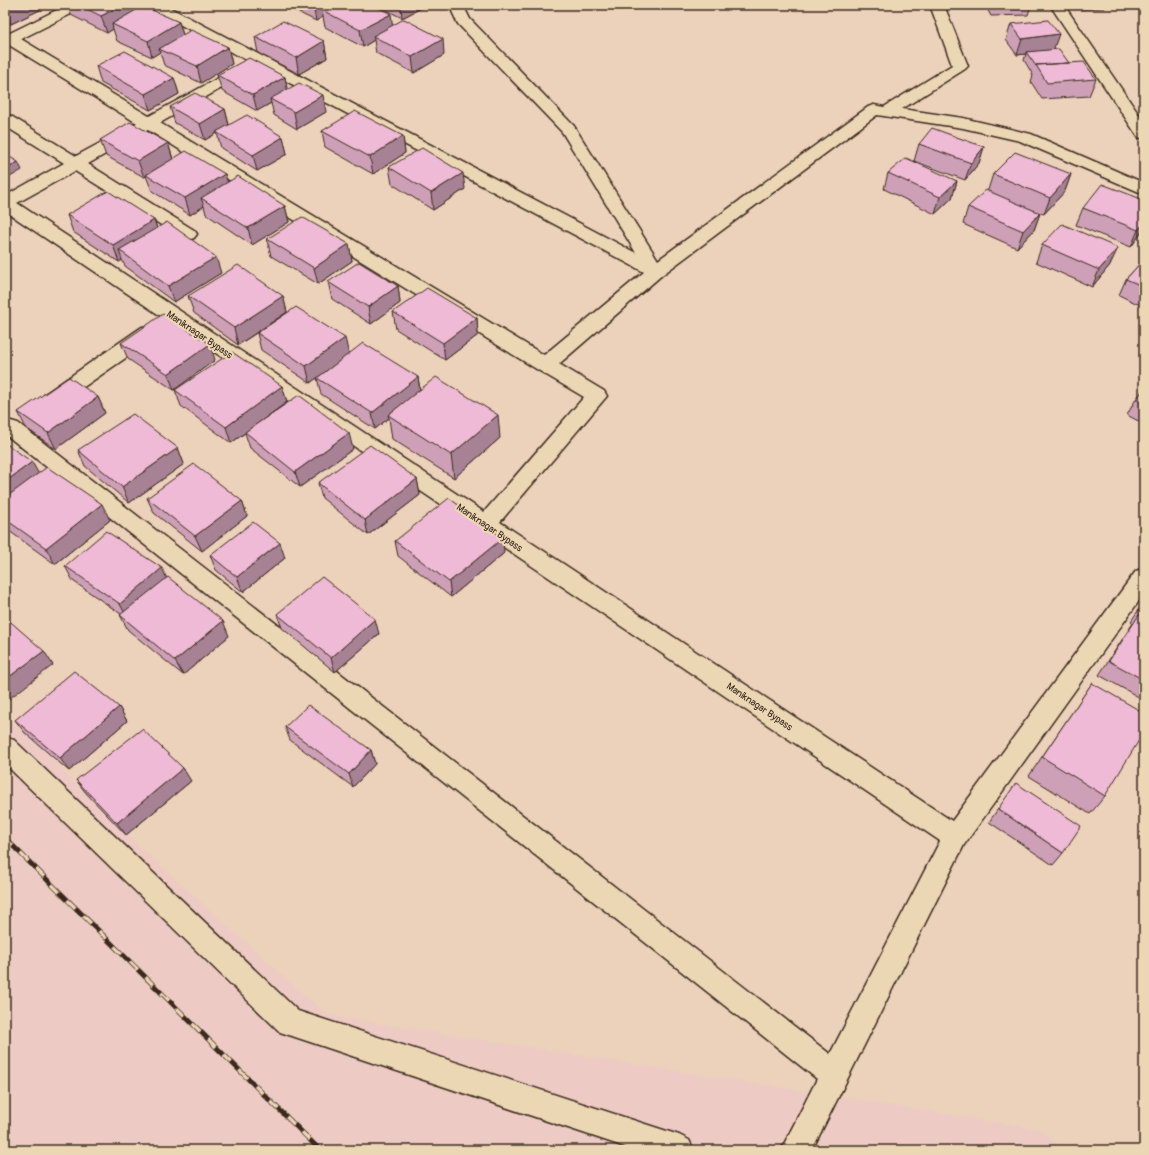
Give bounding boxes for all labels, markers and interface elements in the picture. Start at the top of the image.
street label: Maniknagar Bypass [164,308,235,362]
street label: Maniknagar Bypass [454,501,525,555]
street label: Maniknagar Bypass [724,680,795,734]

